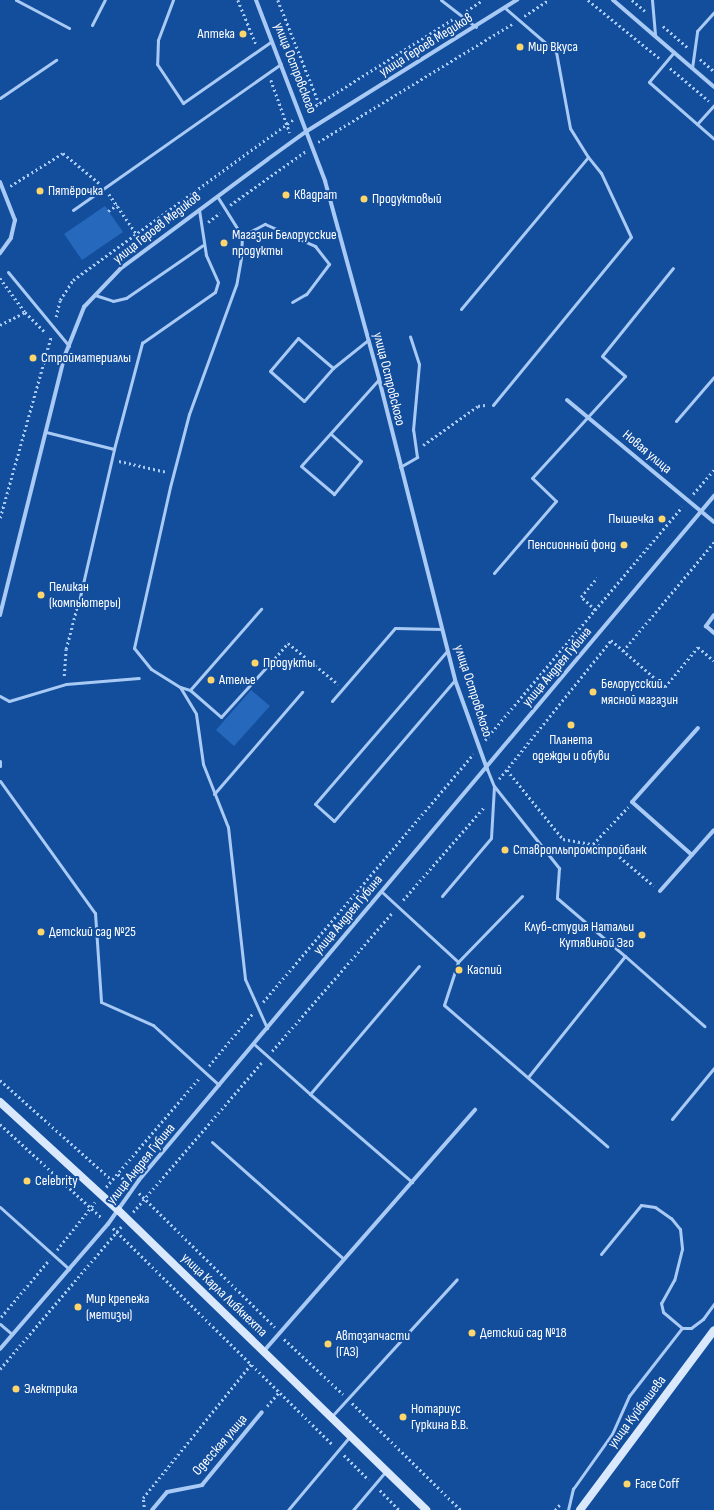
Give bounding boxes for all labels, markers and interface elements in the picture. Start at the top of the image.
street label: улица Героев Медиков [376,10,476,80]
street label: улица Островского [270,20,320,116]
place label: Аптека [198,26,235,42]
marker: Аптека [238,29,248,39]
place label: Мир Вкуса [528,39,578,55]
marker: Мир Вкуса [515,42,525,52]
place label: Пятёрочка [48,183,103,199]
marker: Пятёрочка [35,186,45,196]
place label: Квадрат [294,187,337,203]
street label: улица Героев Медиков [110,188,204,268]
marker: Квадрат [281,190,291,200]
place label: Продуктовый [372,191,442,207]
marker: Продуктовый [359,194,369,204]
place label: Магазин Белорусские продукты [232,227,337,260]
marker: Магазин Белорусские продукты [219,238,229,248]
street label: улица Островского [369,330,409,428]
place label: Стройматериалы [41,350,131,366]
marker: Стройматериалы [28,353,38,363]
street label: Новая улица [619,427,675,477]
place label: Пышечка [608,511,654,527]
marker: Пышечка [657,514,667,524]
place label: Пенсионный фонд [527,537,616,553]
marker: Пенсионный фонд [619,540,629,550]
place label: Пеликан (компьютеры) [49,579,121,612]
marker: Пеликан (компьютеры) [36,590,46,600]
street label: улица Андрея Губина [519,624,595,710]
street label: улица Островского [450,643,496,739]
place label: Продукты [263,655,315,671]
marker: Продукты [250,658,260,668]
place label: Ателье [219,672,256,688]
marker: Ателье [206,675,216,685]
place label: Белорусский мясной магазин [601,676,678,708]
marker: Белорусский мясной магазин [588,687,598,697]
marker: Планета одежды и обуви [566,720,576,730]
place label: Планета одежды и обуви [532,732,610,764]
place label: Ставропльпромстройбанк [513,842,647,858]
marker: Ставропльпромстройбанк [500,845,510,855]
street label: улица Андрея Губина [310,872,386,958]
place label: Клуб-студия Натальи Кутявиной Эго [524,919,634,952]
place label: Детский сад №25 [49,924,136,940]
marker: Детский сад №25 [36,927,46,937]
marker: Клуб-студия Натальи Кутявиной Эго [637,930,647,940]
place label: Каспий [467,962,502,978]
marker: Каспий [454,965,464,975]
street label: улица Андрея Губина [103,1120,179,1208]
place label: Celebrity [35,1173,78,1189]
marker: Celebrity [22,1176,32,1186]
street label: улица Карла Либкнехта [177,1249,271,1341]
place label: Мир крепежа (метизы) [86,1291,149,1324]
marker: Мир крепежа (метизы) [73,1302,83,1312]
place label: Детский сад №18 [480,1325,567,1341]
place label: Автозапчасти (ГАЗ) [336,1328,410,1360]
marker: Детский сад №18 [467,1328,477,1338]
marker: Автозапчасти (ГАЗ) [323,1339,333,1349]
street label: улица Куйбышева [604,1372,670,1452]
place label: Электрика [24,1381,78,1397]
marker: Электрика [11,1384,21,1394]
place label: Нотариус Гуркина В.В. [411,1401,468,1434]
street label: Одесская улица [189,1411,251,1479]
marker: Нотариус Гуркина В.В. [398,1412,408,1422]
place label: Face Coff [635,1476,679,1492]
marker: Face Coff [622,1479,632,1489]

